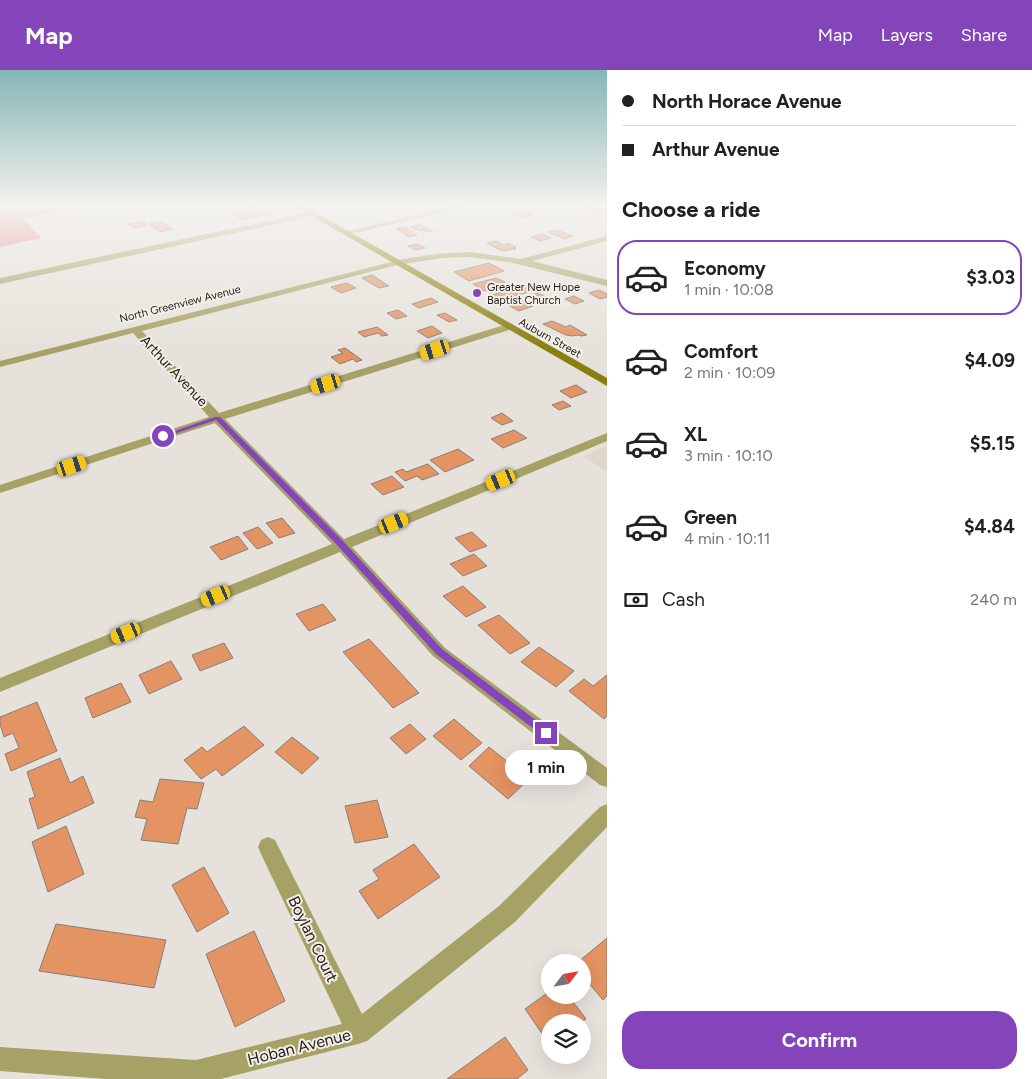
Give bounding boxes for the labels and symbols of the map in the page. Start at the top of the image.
place label: Greater New Hope Baptist Church [487,281,580,307]
street label: North Greenview Avenue [118,283,242,325]
marker: Greater New Hope Baptist Church [471,287,483,299]
street label: Auburn Street [516,315,584,361]
street label: Arthur Avenue [137,332,211,410]
car [418,338,451,362]
car [309,372,342,396]
route start [152,425,174,447]
car [55,454,88,478]
car [484,467,517,493]
car [377,510,410,536]
car [199,583,232,609]
car [109,620,142,646]
route end [535,722,557,744]
callout: 1 min [505,750,587,786]
street label: Boylan Court [284,893,342,985]
north arrow [541,954,591,1004]
street label: Hoban Avenue [245,1025,353,1069]

